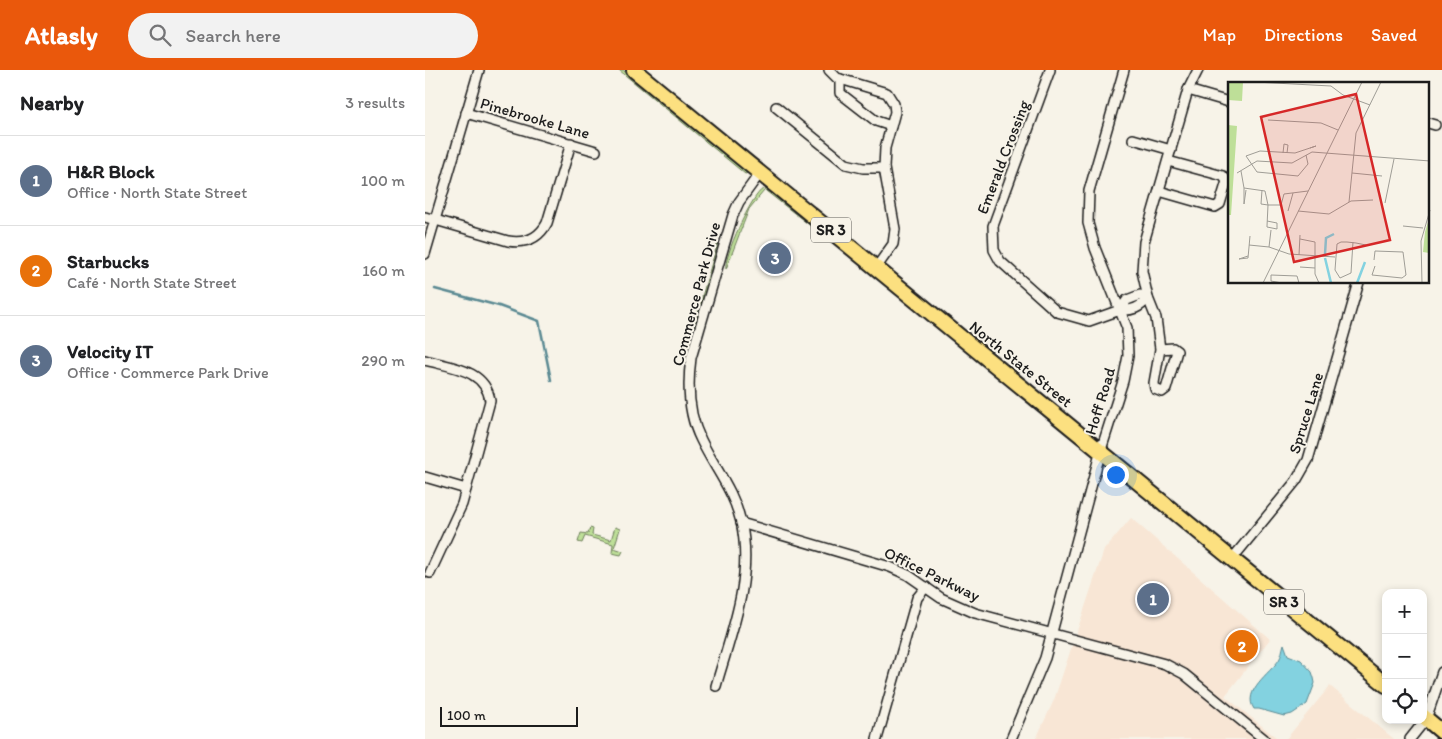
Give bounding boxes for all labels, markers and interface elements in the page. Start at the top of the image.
search box [128,13,478,58]
text: Atlasly [25,21,98,50]
icon: search [146,21,174,49]
text: Search here [186,24,281,47]
text: Map [1203,24,1236,46]
text: Directions [1264,24,1343,46]
text: Saved [1371,24,1417,46]
inset map [1228,82,1429,284]
text: Nearby [20,90,84,115]
text: 3 results [345,93,405,112]
street label: Pinebrooke Lane [478,93,592,143]
street label: Emerald Crossing [973,97,1034,217]
text: H&R Block [67,160,155,183]
text: 1 [32,171,40,190]
text: 100 m [361,171,405,190]
text: Office · North State Street [67,183,247,202]
road number: SR 3 [811,218,851,242]
street label: Commerce Park Drive [668,220,724,368]
pin: 3 [759,239,791,277]
text: Starbucks [67,250,149,273]
text: 2 [32,261,40,280]
text: 160 m [362,261,405,280]
text: Café · North State Street [67,273,237,292]
street label: North State Street [966,317,1076,411]
text: Velocity IT [67,340,153,363]
text: 3 [32,351,40,370]
text: 290 m [361,351,405,370]
text: Office · Commerce Park Drive [67,363,269,382]
street label: Hoff Road [1081,365,1119,437]
street label: Spruce Lane [1285,370,1327,456]
your location [1103,462,1129,488]
street label: Office Parkway [881,543,983,606]
pin: 1 [1137,580,1169,618]
map controls [1382,589,1427,724]
button: + [1382,589,1427,634]
road number: SR 3 [1264,590,1304,614]
pin: 2 [1226,627,1258,665]
button: − [1382,634,1427,679]
button: locate [1382,679,1427,724]
scale bar [440,704,577,727]
text: 100 m [447,707,486,724]

